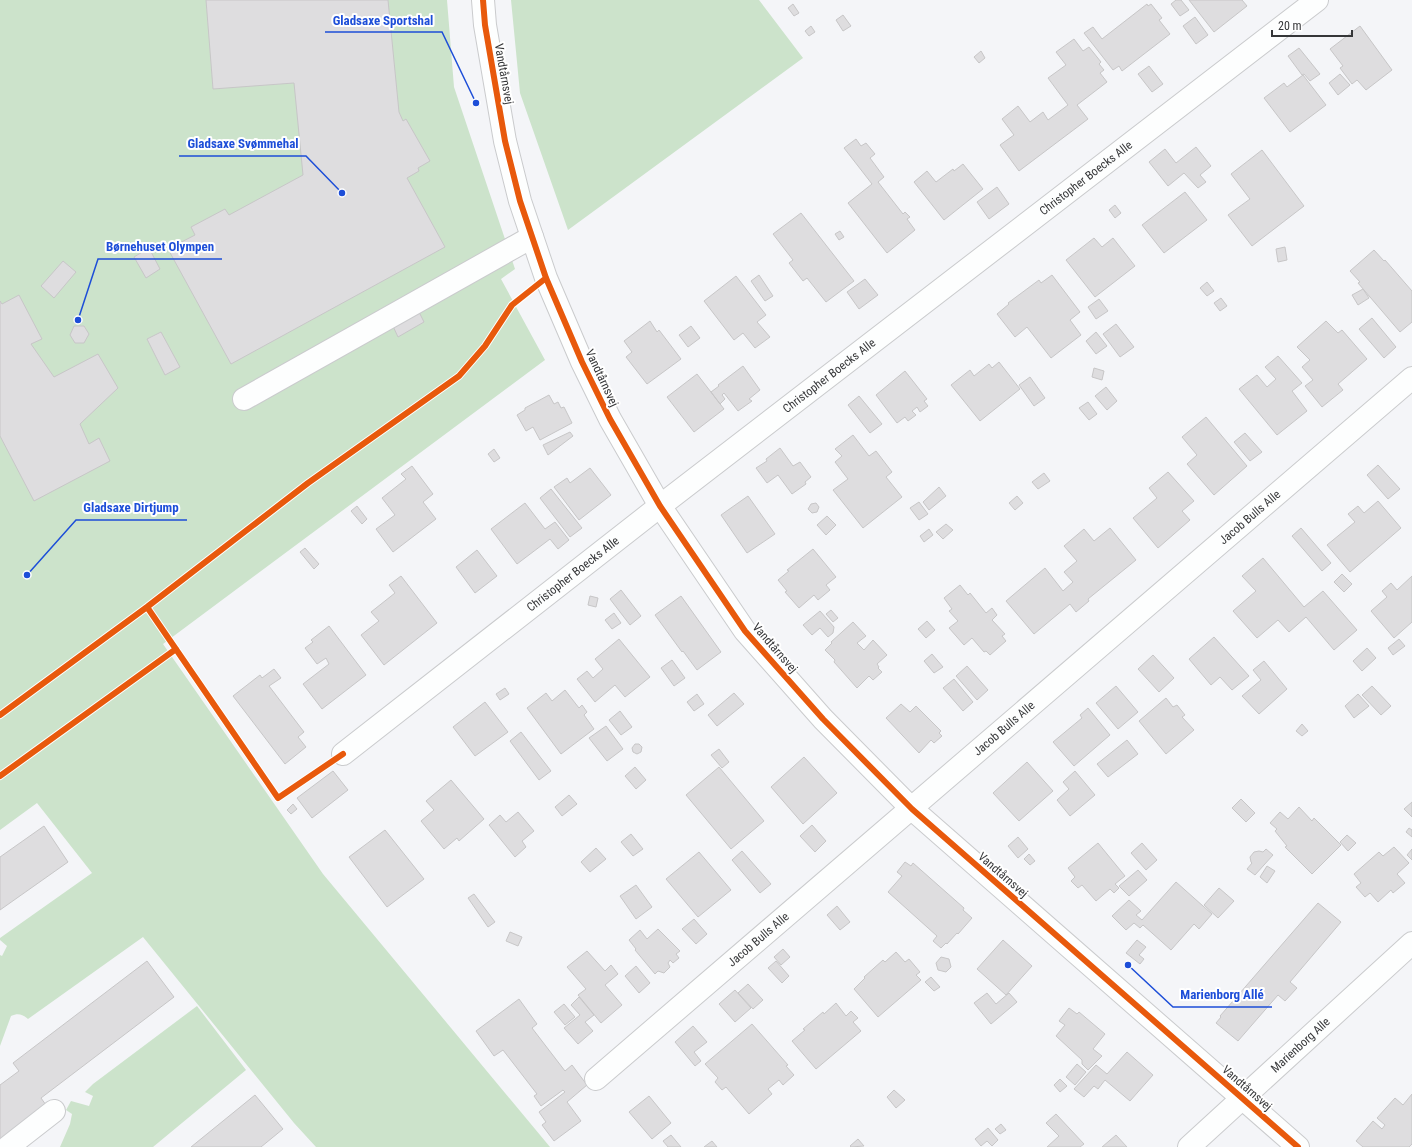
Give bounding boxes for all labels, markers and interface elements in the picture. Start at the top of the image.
callout: Gladsaxe Sportshal [325,7,442,32]
scale bar [1272,12,1352,38]
text: Gladsaxe Sportshal [333,13,433,28]
text: 20 m [1278,19,1302,33]
street label: Vandtårnsvej [492,42,516,106]
callout: Gladsaxe Svømmehal [179,131,306,156]
text: Gladsaxe Svømmehal [187,136,299,151]
street label: Christopher Boecks Alle [1037,138,1135,218]
callout: Børnehuset Olympen [98,234,222,259]
text: Børnehuset Olympen [106,239,214,254]
street label: Christopher Boecks Alle [780,335,879,416]
street label: Vandtårnsvej [583,347,621,409]
street label: Jacob Bulls Alle [1216,487,1284,547]
callout: Gladsaxe Dirtjump [76,495,187,520]
text: Gladsaxe Dirtjump [83,500,179,515]
street label: Christopher Boecks Alle [524,533,622,614]
street label: Vandtårnsvej [750,620,800,676]
street label: Jacob Bulls Alle [971,698,1038,759]
street label: Vandtårnsvej [975,850,1031,900]
street label: Jacob Bulls Alle [725,909,792,970]
callout: Marienborg Allé [1173,982,1272,1007]
text: Marienborg Allé [1180,987,1264,1002]
street label: Marienborg Alle [1268,1014,1333,1076]
street label: Vandtårnsvej [1219,1063,1275,1113]

